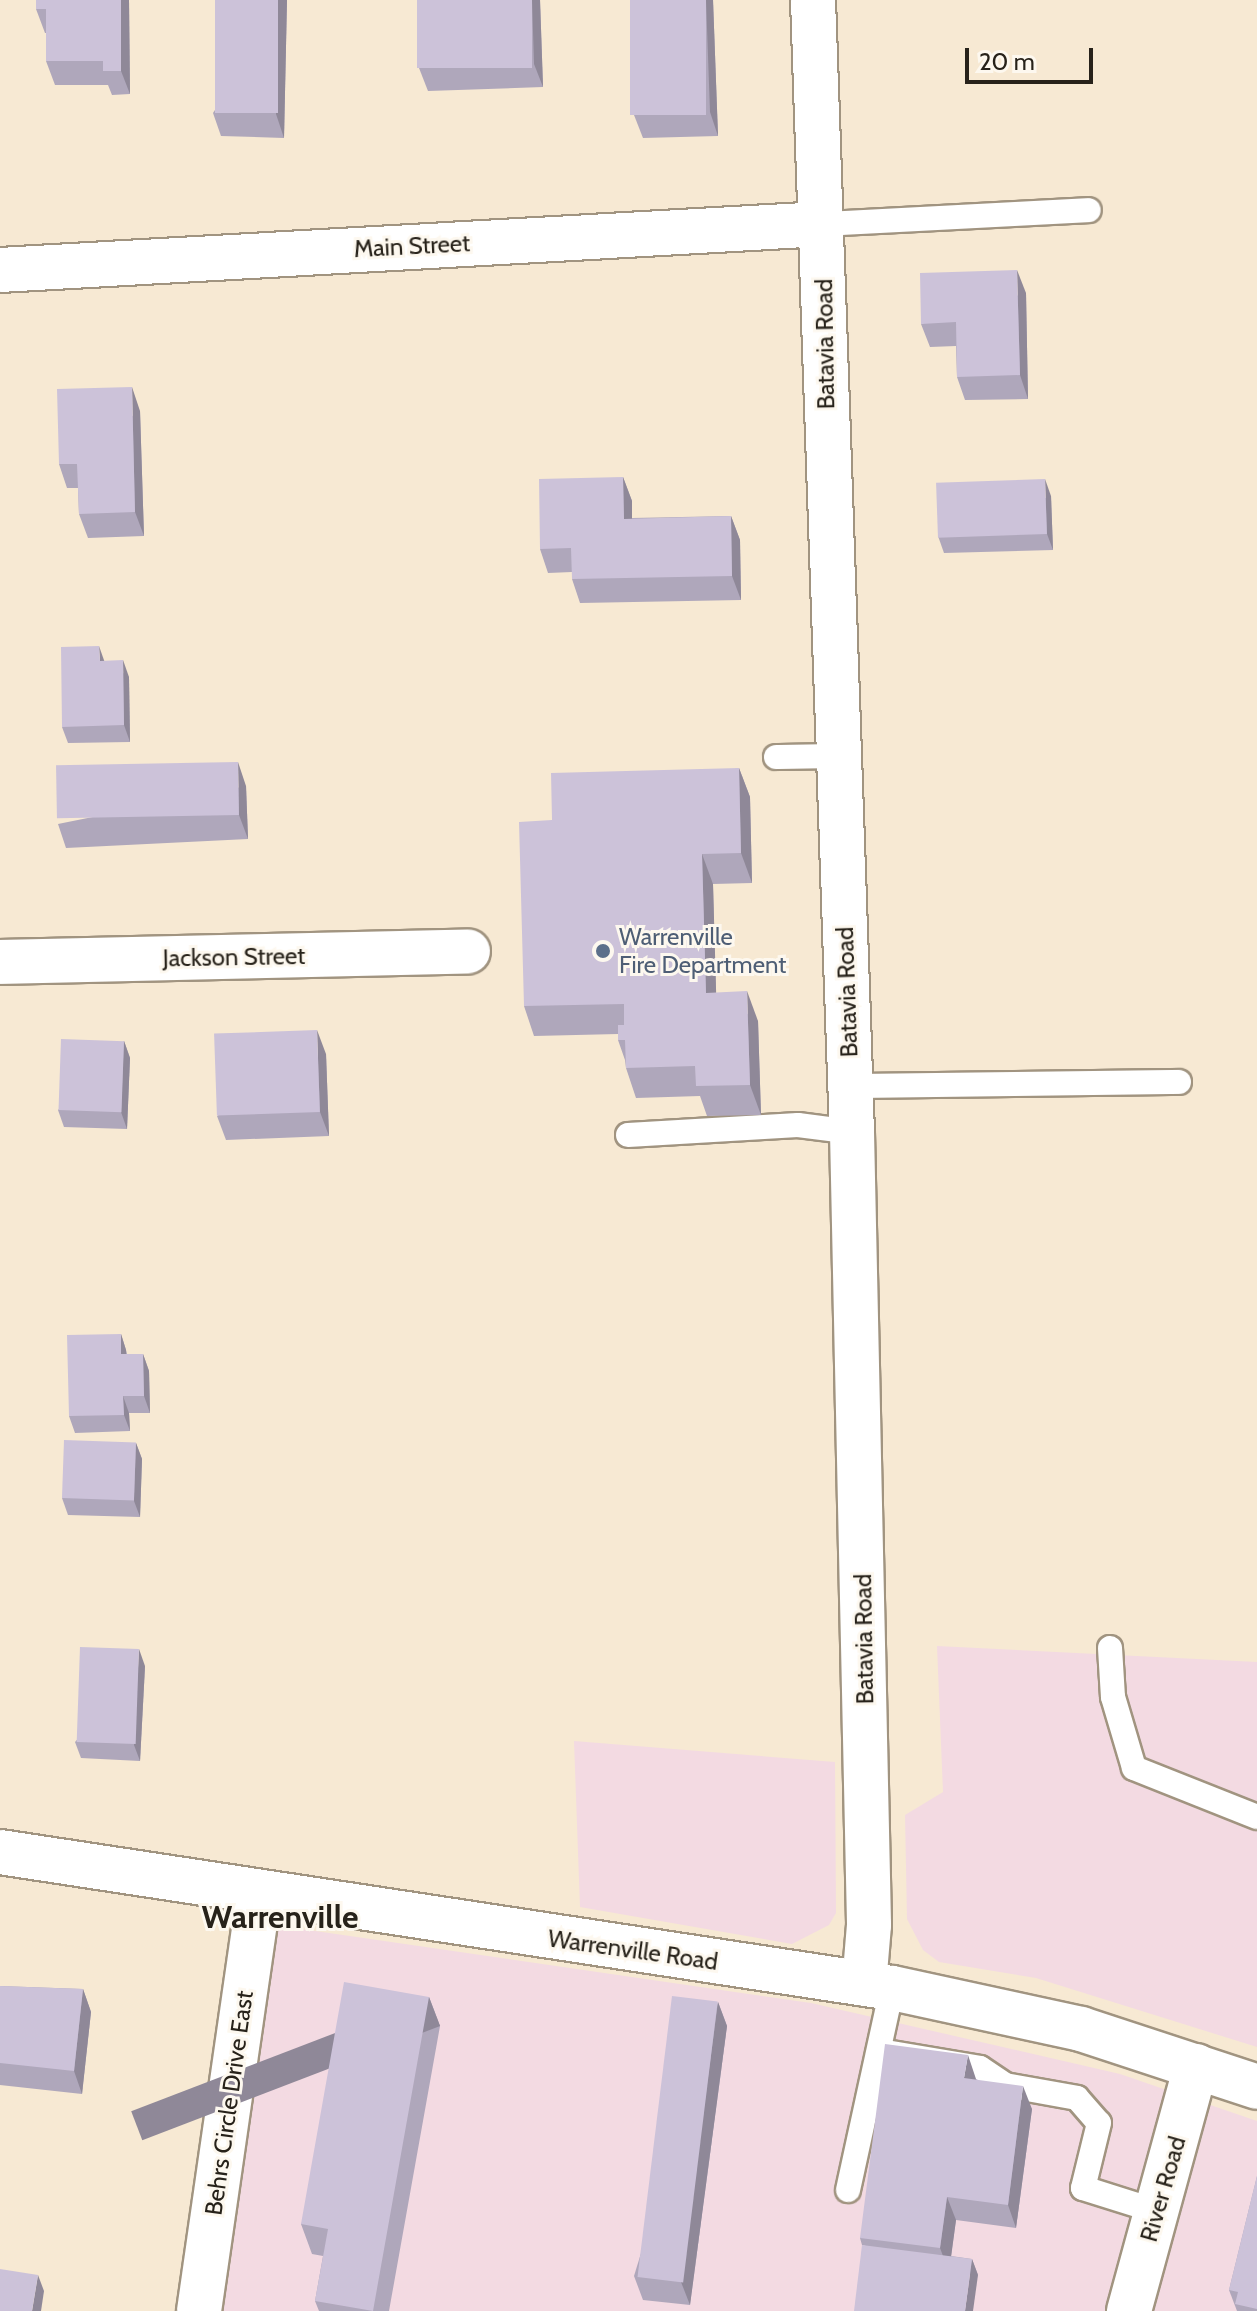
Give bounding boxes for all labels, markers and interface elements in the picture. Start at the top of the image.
scale bar [969,32,1097,82]
text: 20 m [979,47,1035,76]
street label: Main Street [353,229,471,263]
street label: Batavia Road [809,278,841,410]
place label: Warrenville Fire Department [619,923,786,979]
street label: Batavia Road [830,926,864,1058]
street label: Jackson Street [162,941,306,973]
marker: Warrenville Fire Department [594,942,612,960]
street label: Batavia Road [848,1573,880,1705]
district label: Warrenville [202,1898,358,1936]
street label: Warrenville Road [546,1924,720,1976]
street label: Behrs Circle Drive East [199,1989,259,2217]
street label: River Road [1134,2133,1192,2245]

